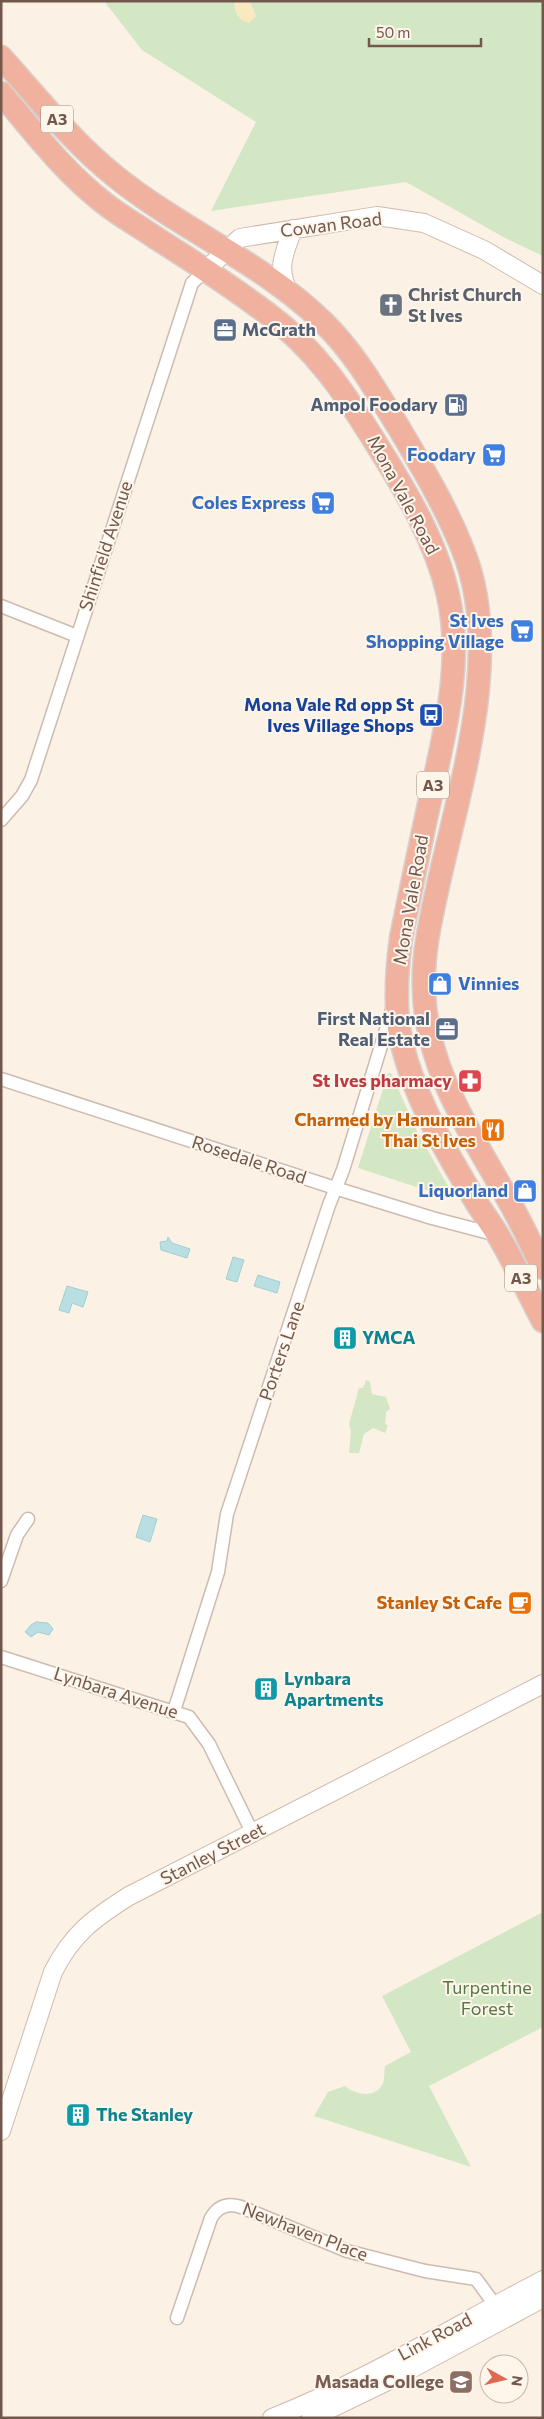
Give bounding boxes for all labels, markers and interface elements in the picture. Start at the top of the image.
scale bar [369,15,482,47]
text: 50 m [376,23,410,41]
road number: A3 [41,106,73,132]
street label: Cowan Road [279,207,383,241]
place label: Christ Church St Ives [408,283,522,326]
church icon: Christ Church St Ives [378,292,404,318]
office icon: McGrath [212,317,238,343]
place label: McGrath [242,318,316,340]
fuel station icon: Ampol Foodary [443,392,469,418]
place label: Ampol Foodary [311,393,438,415]
street label: Mona Vale Road [363,431,444,558]
supermarket icon: Foodary [481,442,507,468]
place label: Foodary [407,443,476,465]
street label: Shinfield Avenue [74,478,136,614]
supermarket icon: Coles Express [310,490,336,516]
place label: Coles Express [192,491,306,513]
place label: St Ives Shopping Village [366,609,504,652]
supermarket icon: St Ives Shopping Village [509,618,535,644]
place label: Mona Vale Rd opp St Ives Village Shops [244,693,414,736]
bus stop icon: Mona Vale Rd opp St Ives Village Shops [418,702,444,728]
road number: A3 [417,772,449,798]
street label: Mona Vale Road [388,833,432,966]
shop icon: Vinnies [427,971,453,997]
place label: Vinnies [458,972,520,994]
place label: First National Real Estate [317,1007,430,1050]
office icon: First National Real Estate [434,1016,460,1042]
pharmacy icon: St Ives pharmacy [457,1068,483,1094]
place label: St Ives pharmacy [312,1069,452,1091]
place label: Charmed by Hanuman Thai St Ives [294,1108,476,1151]
restaurant icon: Charmed by Hanuman Thai St Ives [480,1117,506,1143]
street label: Rosedale Road [189,1130,309,1188]
shop icon: Liquorland [512,1178,538,1204]
place label: Liquorland [418,1179,508,1201]
road number: A3 [505,1264,537,1292]
street label: Porters Lane [254,1298,308,1403]
building icon: YMCA [332,1325,358,1351]
place label: YMCA [362,1326,415,1348]
cafe icon: Stanley St Cafe [507,1590,533,1616]
place label: Stanley St Cafe [376,1591,502,1613]
street label: Lynbara Avenue [51,1662,181,1723]
place label: Lynbara Apartments [284,1667,384,1710]
building icon: Lynbara Apartments [253,1676,279,1702]
street label: Stanley Street [156,1817,269,1889]
park label: Turpentine Forest [442,1976,532,2019]
building icon: The Stanley [65,2102,91,2128]
place label: The Stanley [96,2103,193,2125]
street label: Newhaven Place [240,2197,371,2265]
street label: Link Road [394,2308,475,2365]
north arrow [479,2354,529,2404]
school or university icon: Masada College [448,2369,474,2395]
place label: Masada College [314,2370,444,2392]
text: N [508,2374,527,2387]

